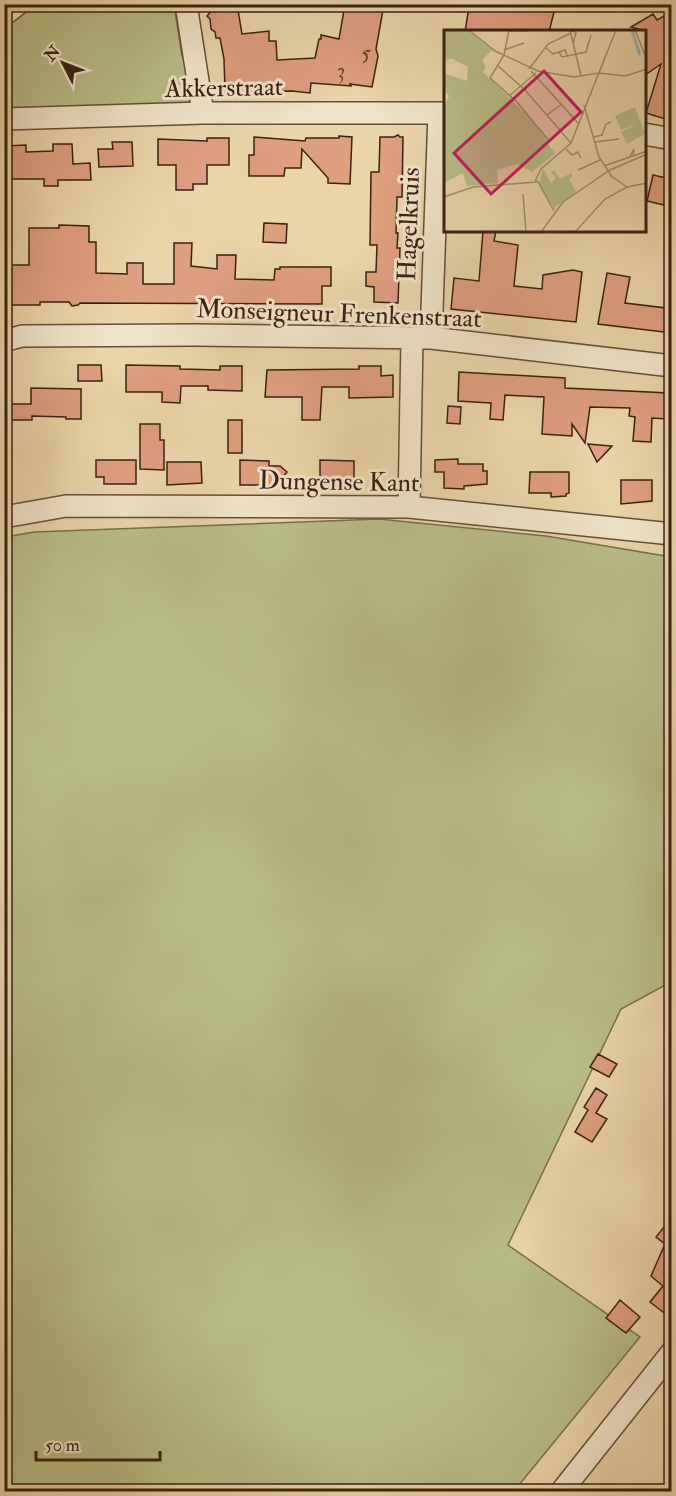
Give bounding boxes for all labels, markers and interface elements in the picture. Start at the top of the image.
inset map [444,30,646,232]
north arrow [33,33,93,93]
house number: 5 [361,39,371,67]
text: N [40,41,65,66]
house number: 3 [337,57,345,85]
street label: Akkerstraat [164,71,283,105]
street label: Hagelkruis [391,167,427,281]
street label: Monseigneur Frenkenstraat [196,293,482,335]
street label: Dungense Kant [258,465,420,499]
scale bar [36,1424,160,1462]
text: 50 m [45,1434,80,1457]

